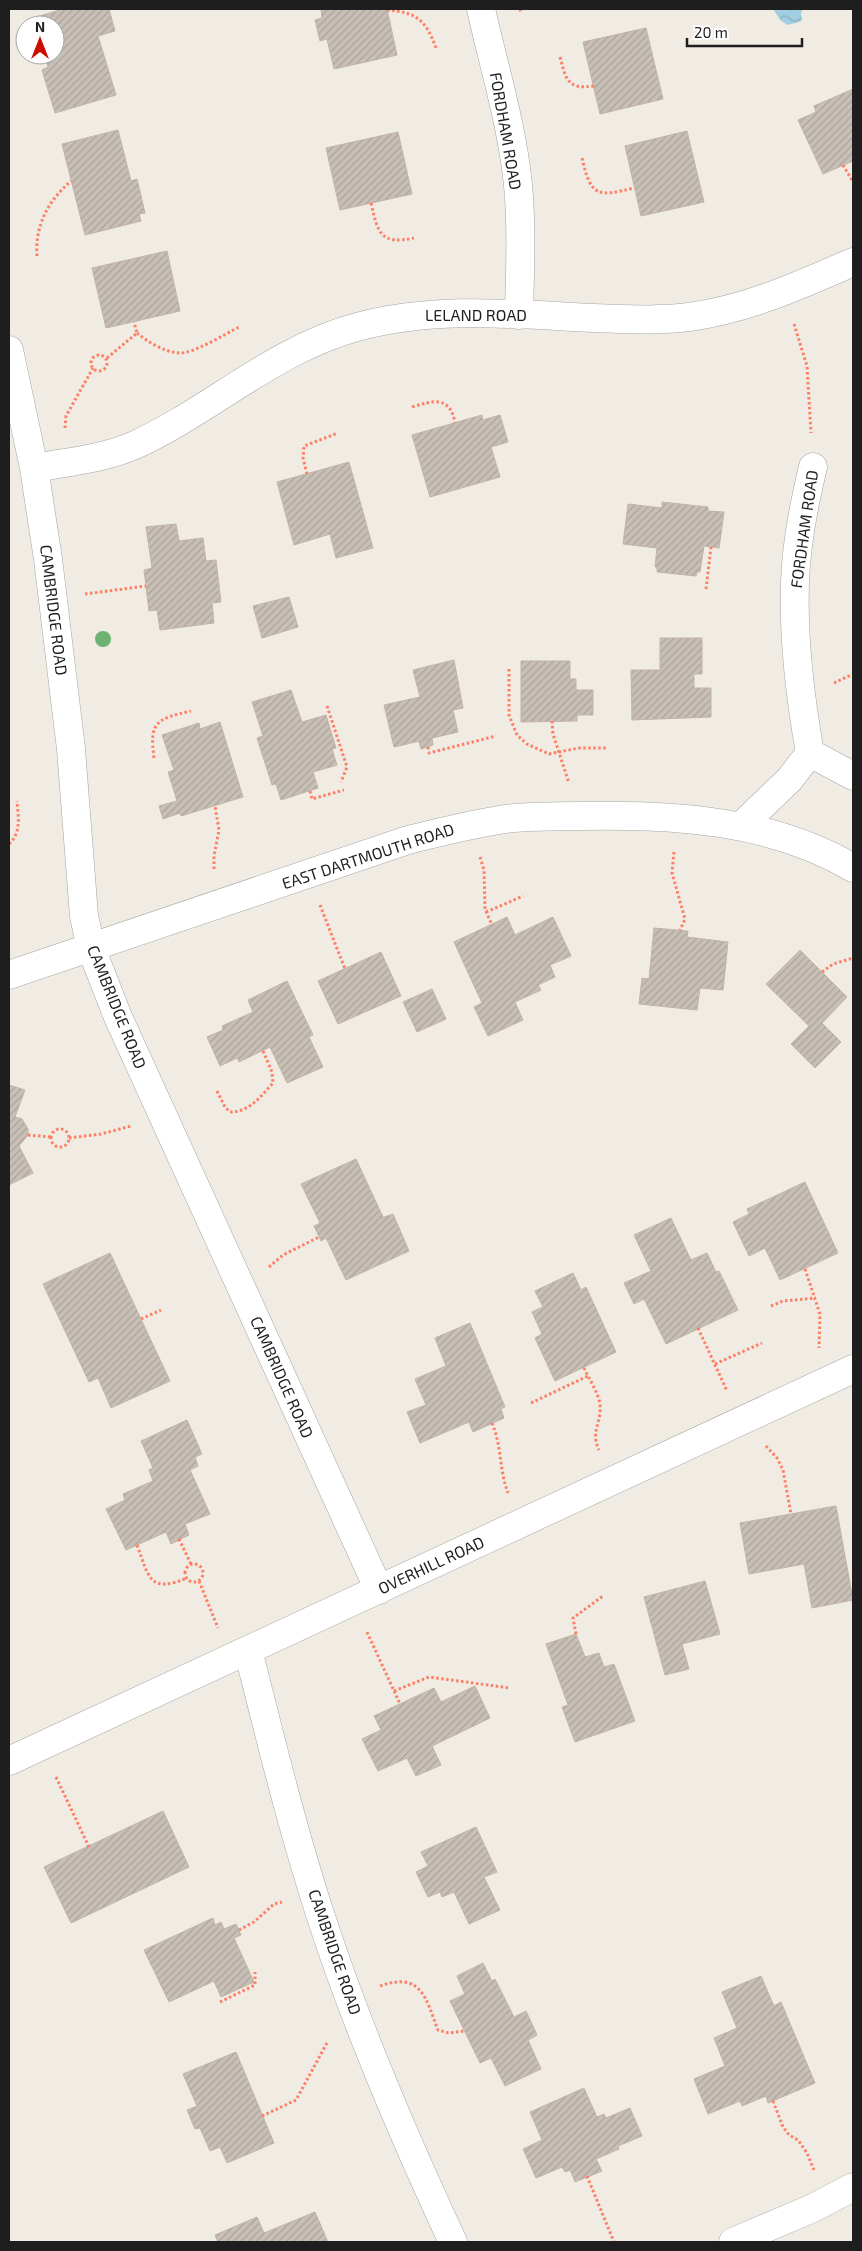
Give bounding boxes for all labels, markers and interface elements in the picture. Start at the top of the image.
north arrow [15,15,65,65]
scale bar [687,15,802,47]
text: N [35,18,45,35]
text: 20 m [694,23,728,41]
street label: FORDHAM ROAD [487,71,526,191]
street label: LELAND ROAD [425,305,527,324]
street label: FORDHAM ROAD [786,469,821,589]
street label: CAMBRIDGE ROAD [37,544,72,676]
street label: EAST DARTMOUTH ROAD [279,819,456,892]
street label: CAMBRIDGE ROAD [84,942,151,1071]
street label: CAMBRIDGE ROAD [247,1313,318,1441]
street label: OVERHILL ROAD [375,1532,487,1597]
street label: CAMBRIDGE ROAD [305,1887,366,2017]

